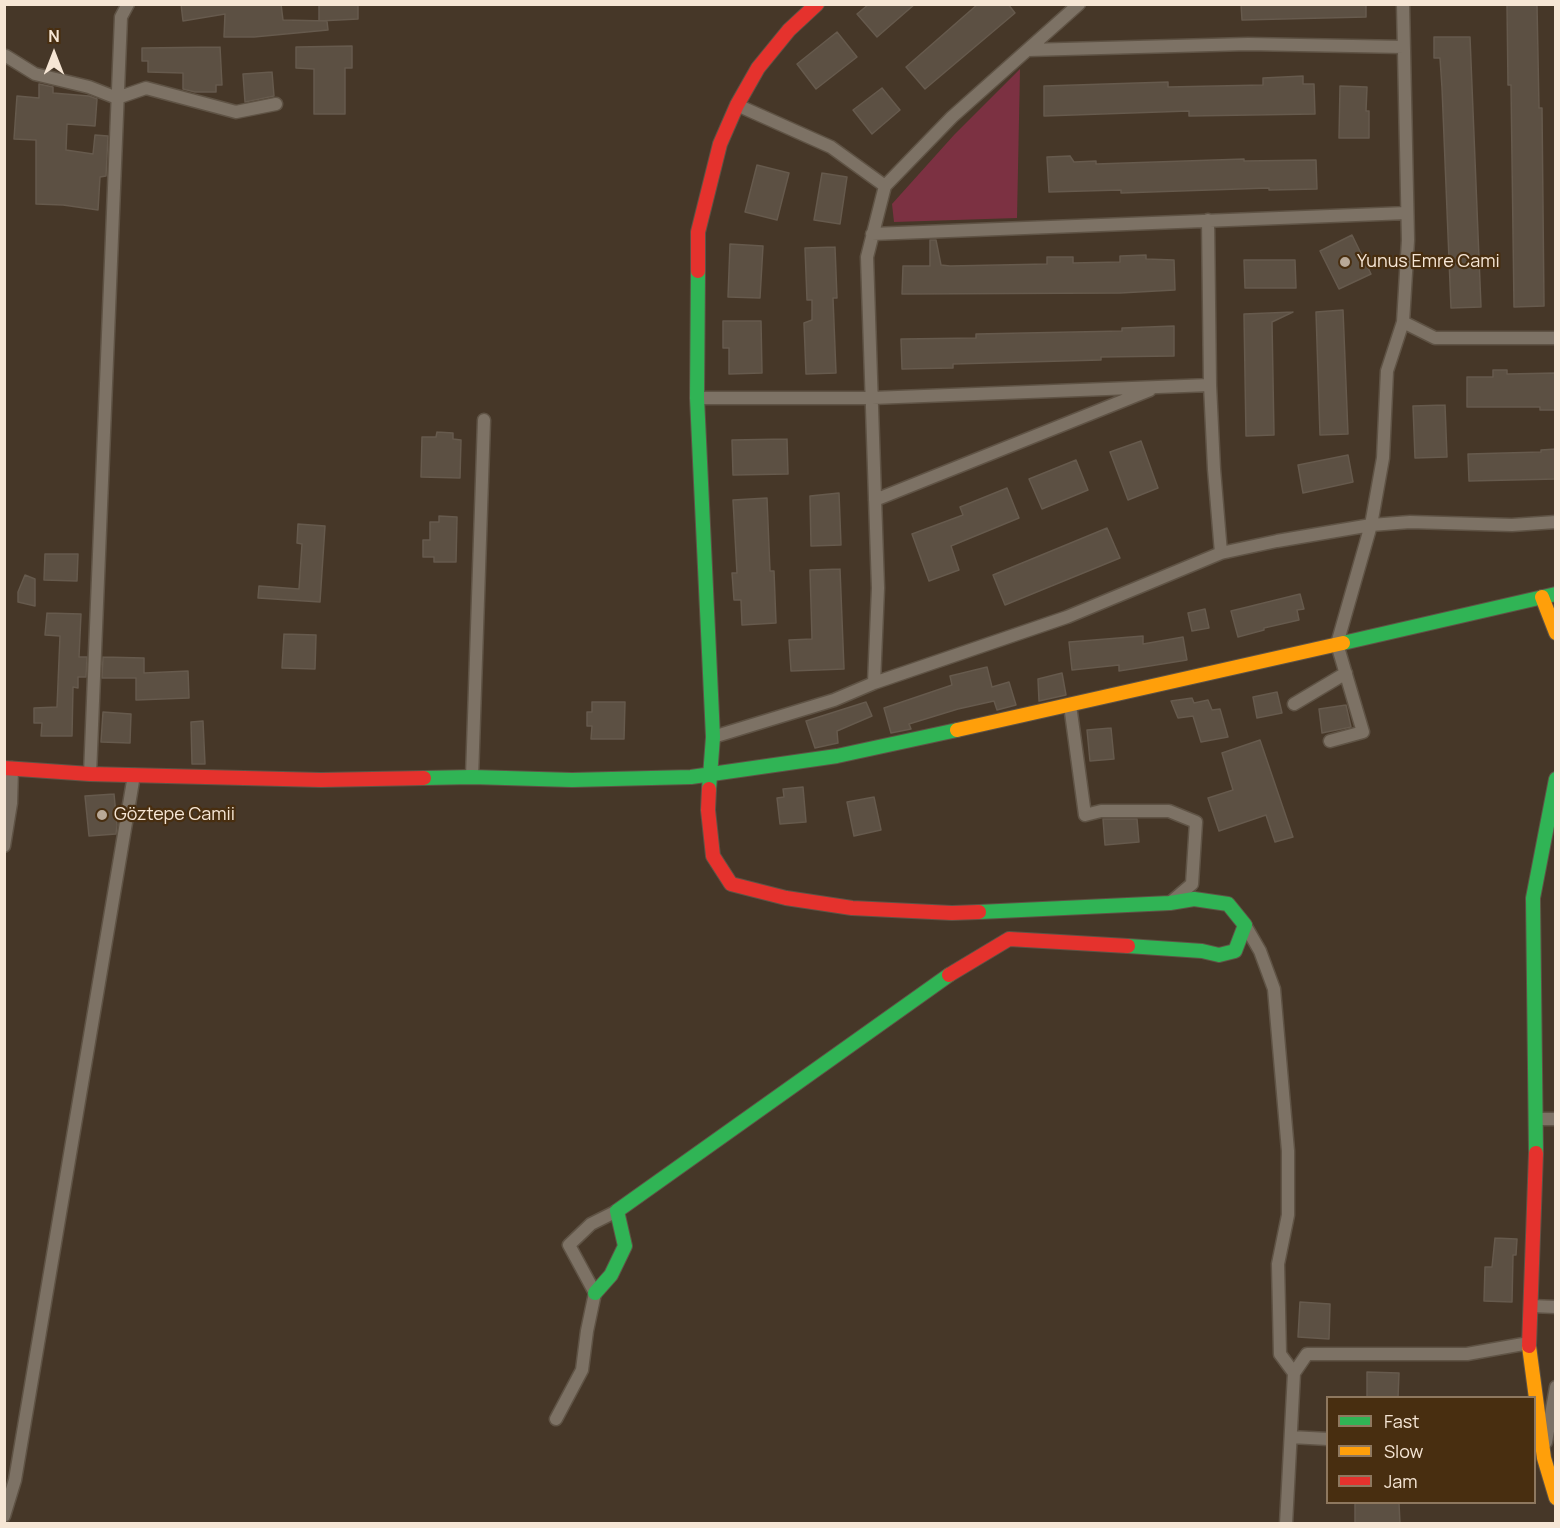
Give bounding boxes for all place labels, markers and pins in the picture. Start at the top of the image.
place label: Yunus Emre Cami [1357,251,1500,273]
marker: Yunus Emre Cami [1338,255,1352,269]
place label: Göztepe Camii [114,804,235,826]
marker: Göztepe Camii [95,808,109,822]

